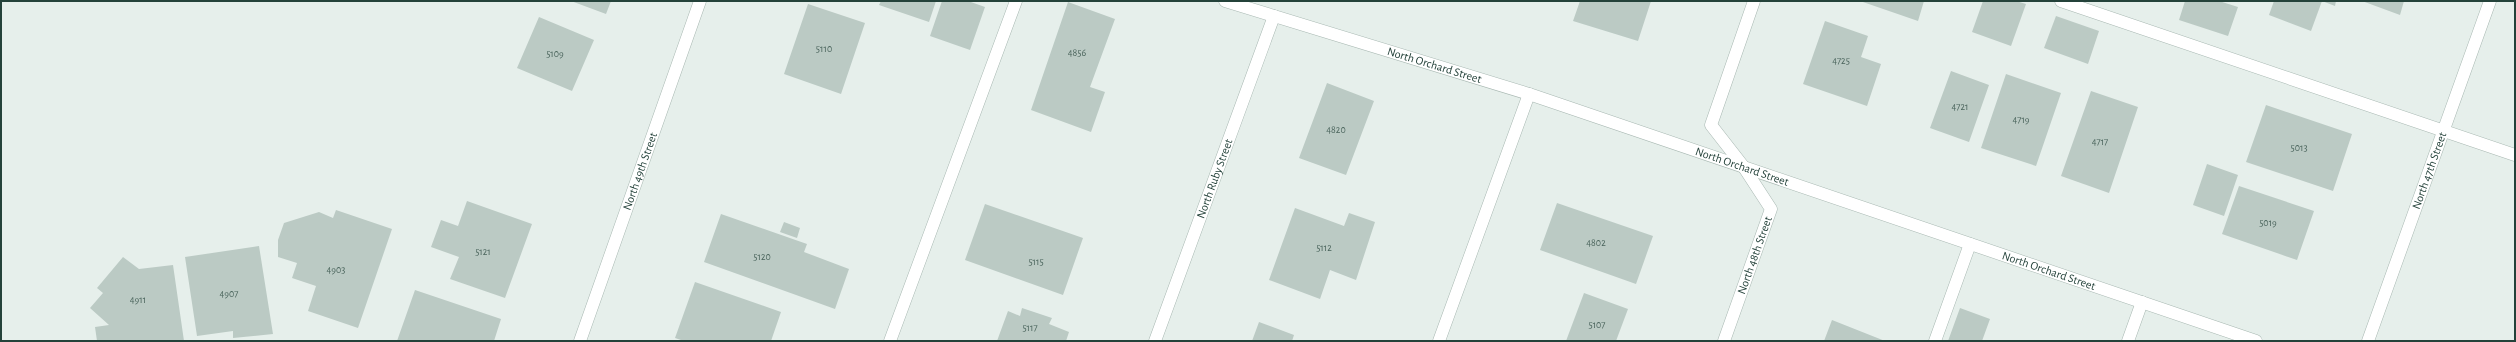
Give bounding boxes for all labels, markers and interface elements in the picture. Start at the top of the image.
house number: 5110 [816,44,832,54]
street label: North Orchard Street [1386,45,1483,85]
house number: 4856 [1068,48,1087,58]
house number: 5109 [546,49,564,59]
house number: 4725 [1832,56,1850,66]
house number: 4721 [1952,102,1968,112]
house number: 4719 [2012,115,2030,125]
house number: 4820 [1326,125,1346,135]
street label: North 47th Street [2410,130,2448,211]
street label: North 49th Street [621,131,659,212]
street label: North Ruby Street [1194,137,1235,220]
house number: 4717 [2092,137,2108,147]
house number: 5013 [2290,143,2308,153]
street label: North Orchard Street [1694,145,1791,188]
street label: North 48th Street [1735,215,1774,296]
house number: 5019 [2259,218,2277,228]
house number: 4802 [1586,238,1606,248]
house number: 5112 [1316,243,1332,253]
house number: 5121 [475,247,491,257]
street label: North Orchard Street [2001,249,2097,292]
house number: 5120 [753,252,771,262]
house number: 5115 [1028,257,1044,267]
house number: 4903 [327,265,345,275]
house number: 4907 [220,289,238,299]
house number: 4911 [130,295,146,305]
house number: 5107 [1588,320,1606,330]
house number: 5117 [1022,323,1038,333]

